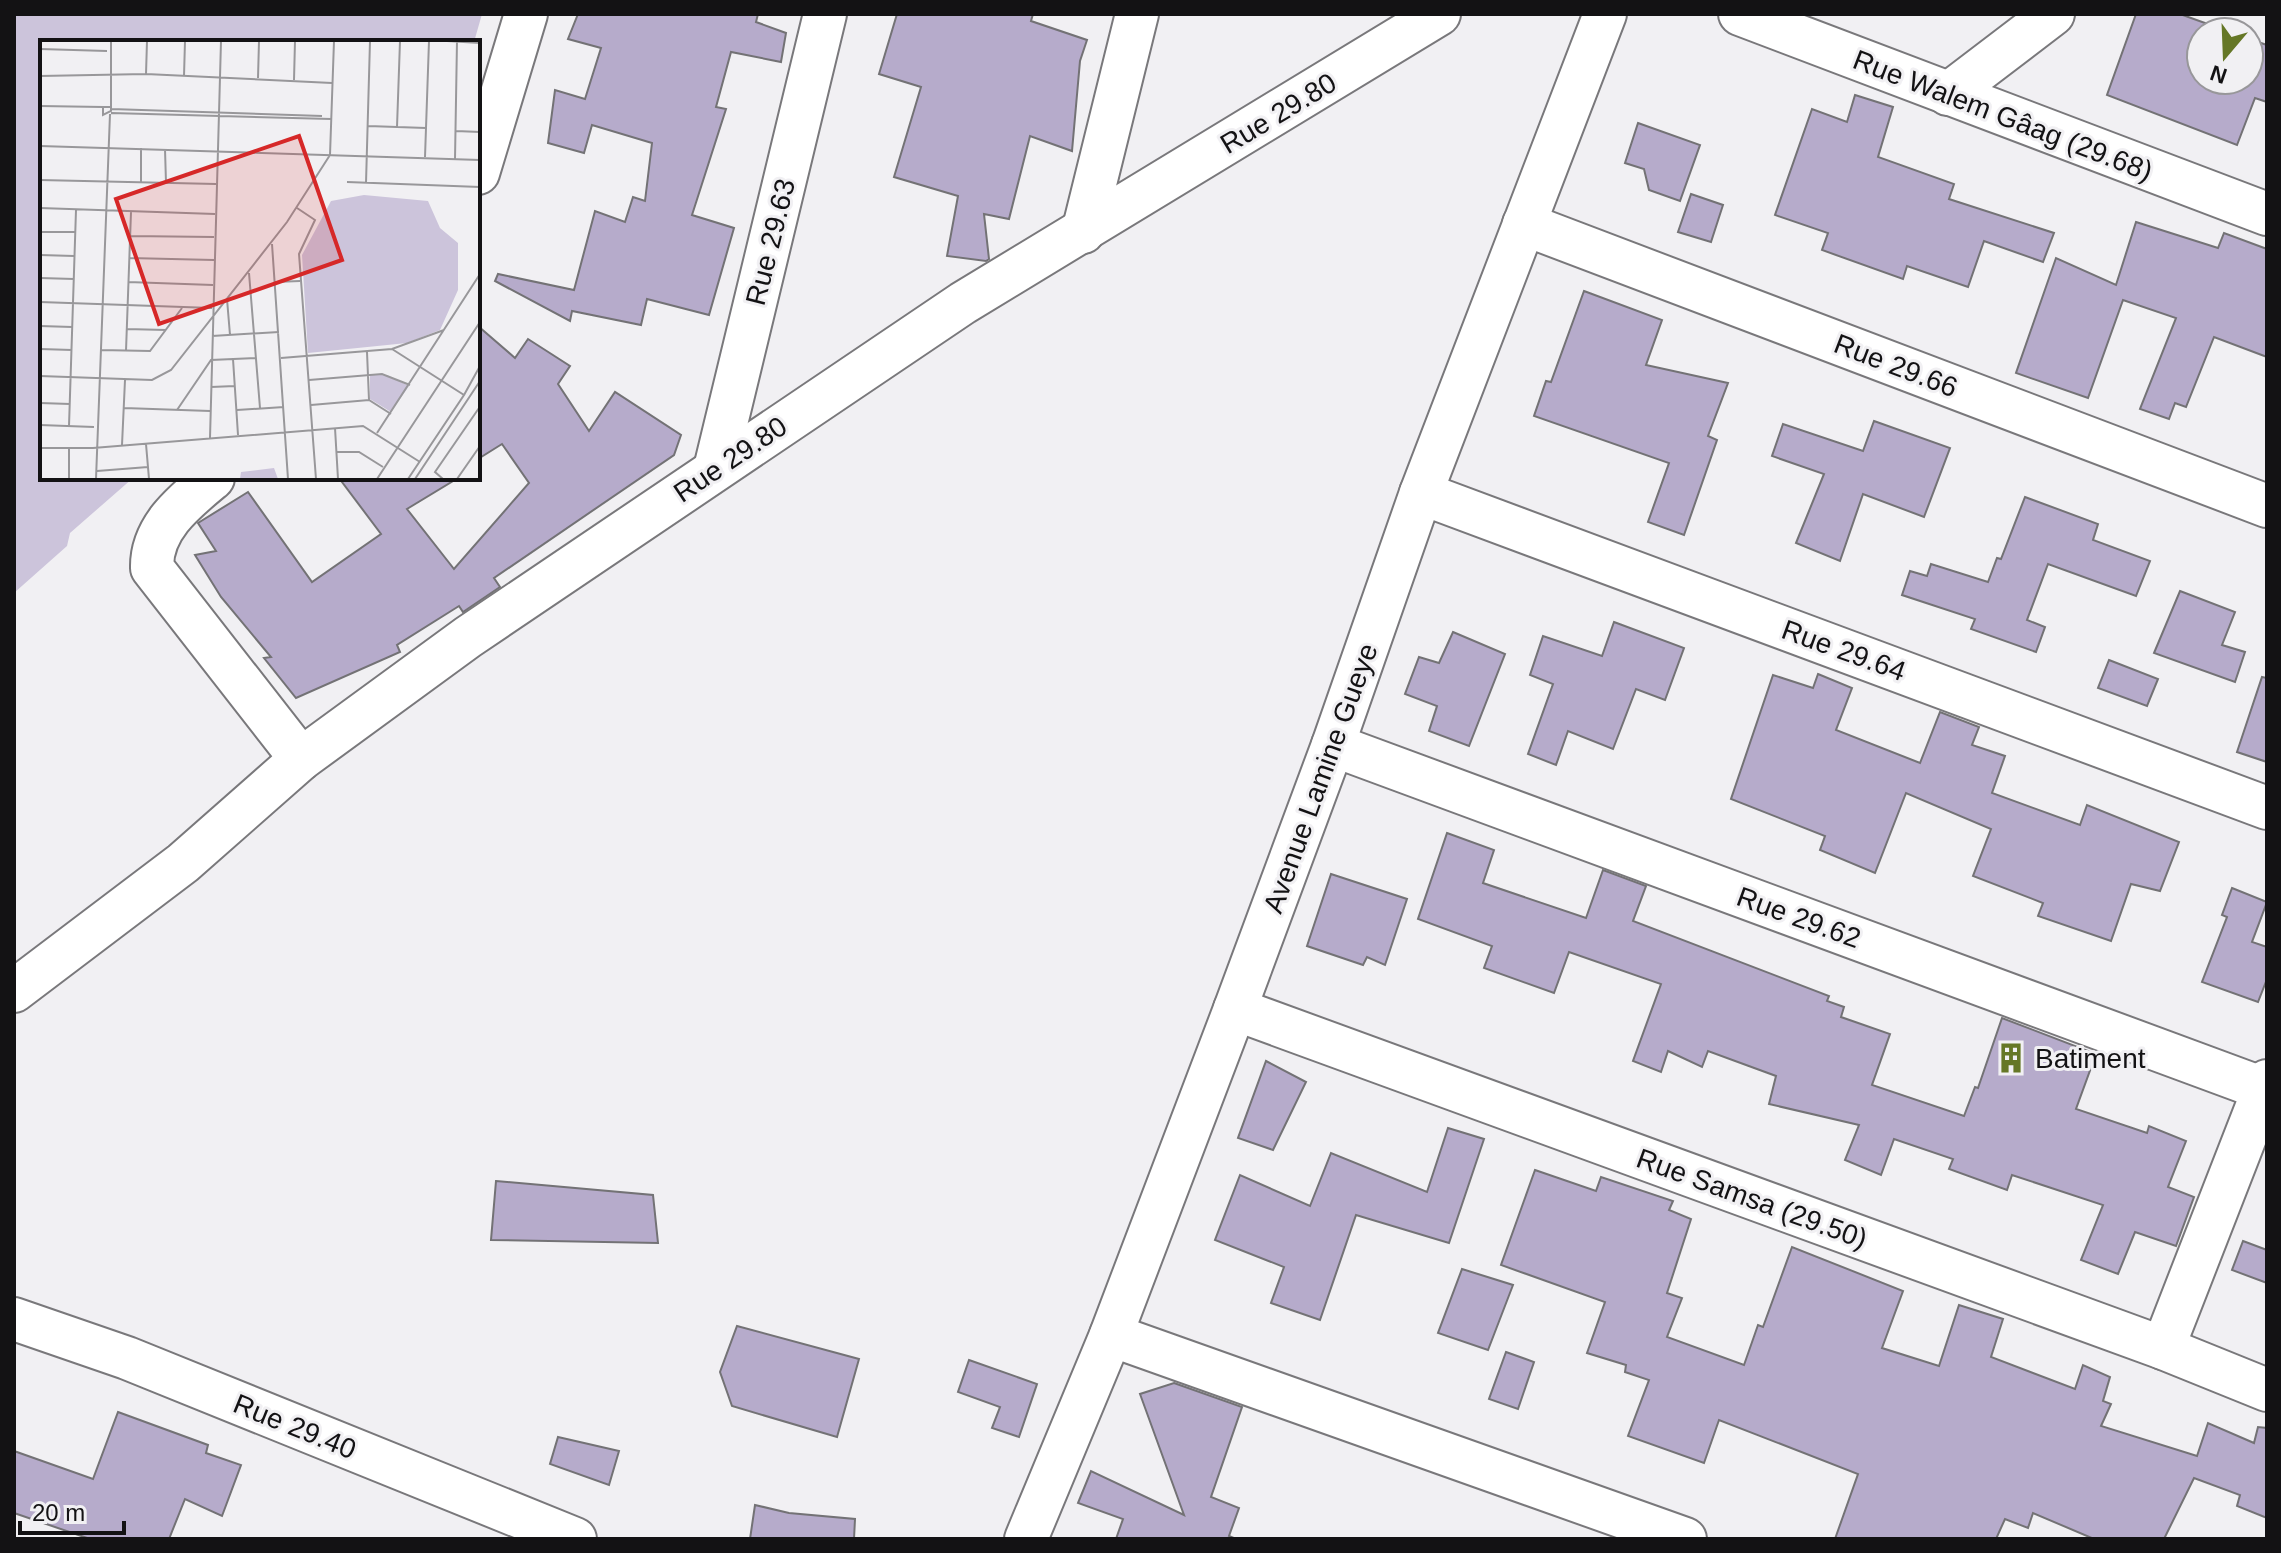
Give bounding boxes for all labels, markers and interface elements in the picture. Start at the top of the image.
north arrow [2185,16,2265,96]
inset map [40,40,480,480]
street label: Rue Walem Gâag (29.68) [1849,44,2157,187]
text: N [2207,60,2230,89]
street label: Rue 29.80 [1215,67,1342,160]
street label: Rue 29.63 [740,176,801,309]
street label: Rue 29.66 [1830,328,1962,403]
street label: Rue 29.80 [668,410,793,508]
street label: Rue 29.64 [1778,614,1910,687]
street label: Avenue Lamine Gueye [1257,639,1384,917]
street label: Rue 29.62 [1733,881,1865,954]
building icon: Batiment [1994,1041,2028,1075]
place label: Batiment [2035,1043,2146,1074]
street label: Rue Samsa (29.50) [1632,1142,1871,1255]
street label: Rue 29.40 [229,1388,361,1465]
scale bar [20,1485,124,1535]
text: 20 m [32,1499,85,1526]

